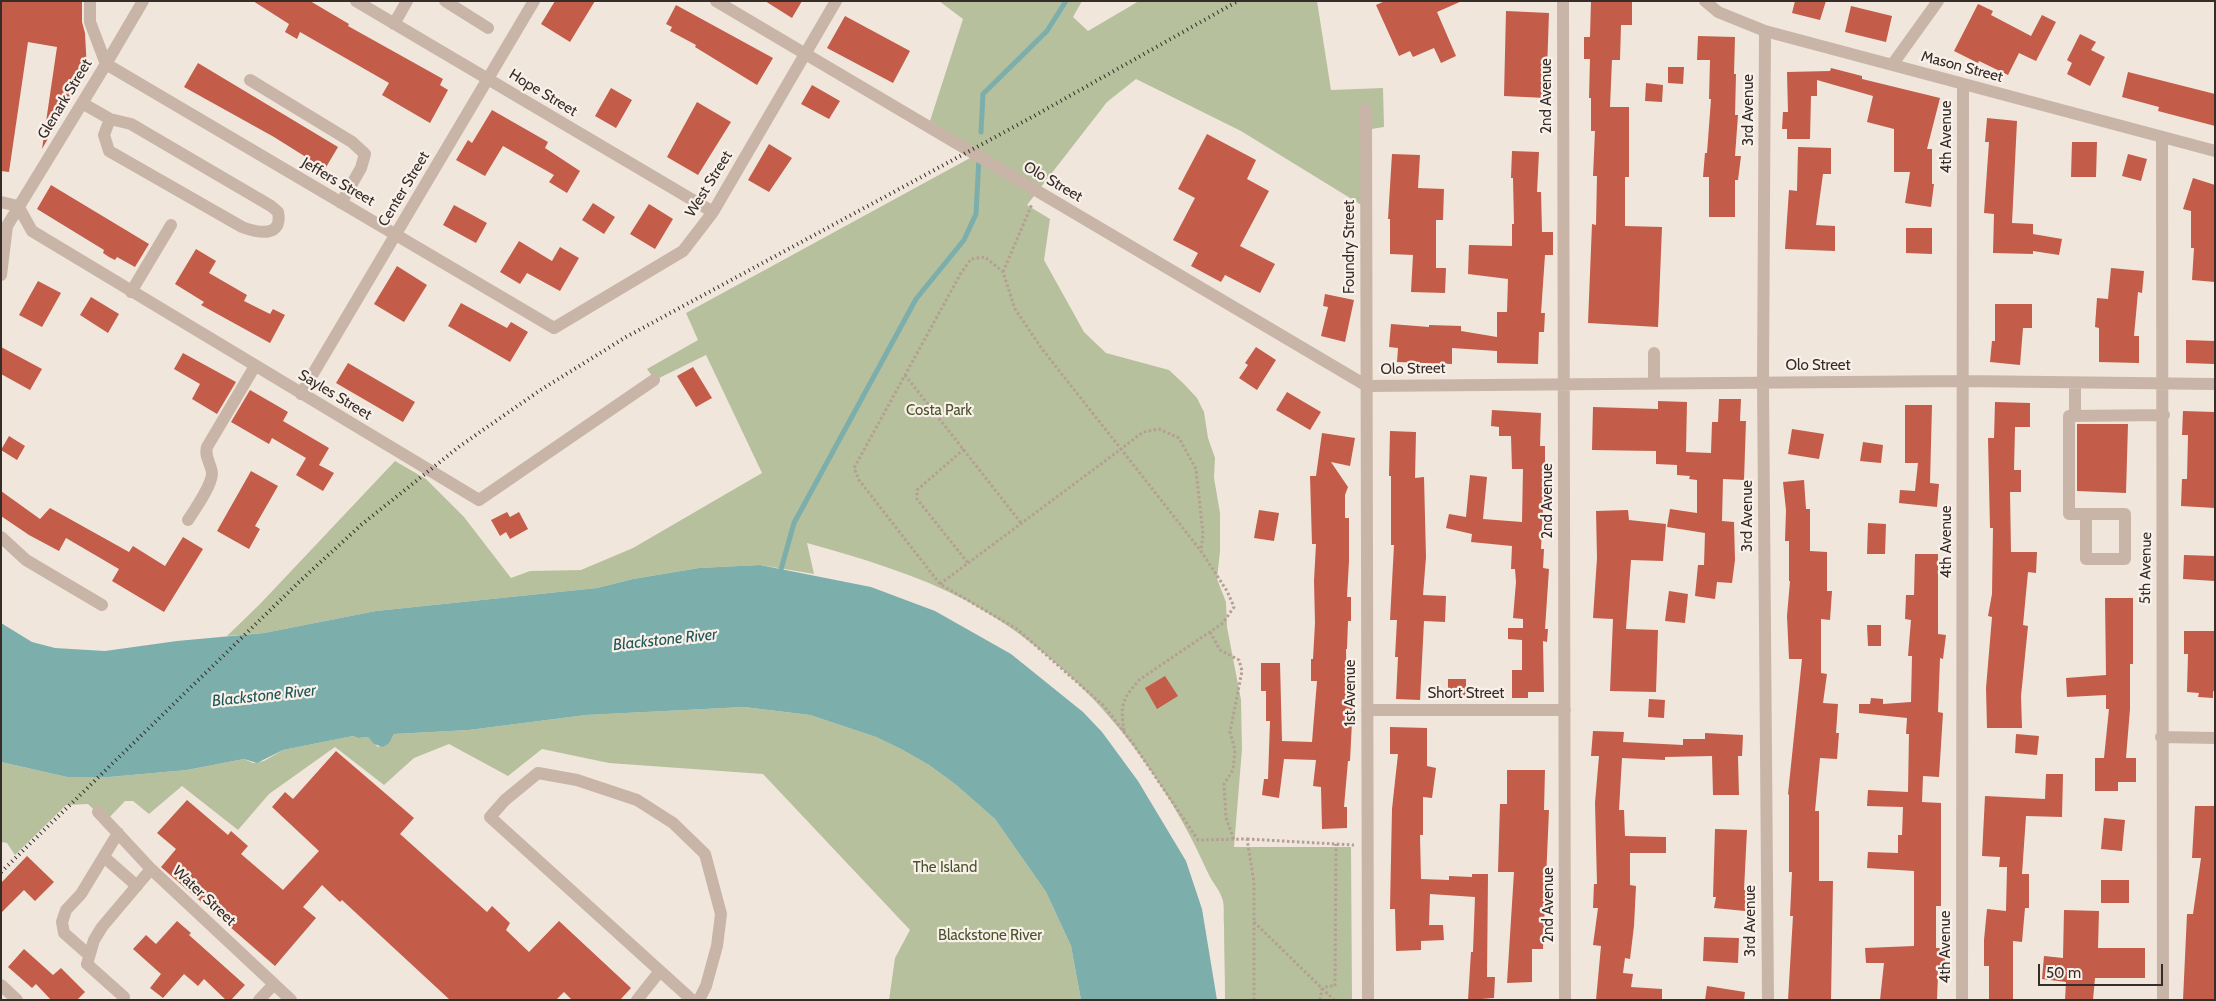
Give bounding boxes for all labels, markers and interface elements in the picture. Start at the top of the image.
street label: Mason Street [1919,47,2005,87]
street label: Glenark Street [34,56,96,142]
street label: 2nd Avenue [1538,58,1556,134]
street label: Hope Street [506,66,580,120]
street label: 3rd Avenue [1740,74,1758,146]
street label: 4th Avenue [1938,101,1956,173]
street label: Center Street [375,148,433,230]
street label: West Street [682,148,736,220]
street label: Jeffers Street [298,154,378,210]
street label: Olo Street [1020,158,1086,206]
street label: Foundry Street [1341,200,1359,294]
street label: Olo Street [1785,357,1851,375]
street label: Olo Street [1380,359,1446,379]
street label: Sayles Street [295,366,375,424]
park label: Costa Park [906,402,972,420]
street label: 2nd Avenue [1539,463,1557,539]
street label: 3rd Avenue [1739,480,1757,552]
street label: 4th Avenue [1938,506,1956,578]
street label: 5th Avenue [2136,532,2156,604]
water label: Blackstone River [612,625,718,655]
street label: 1st Avenue [1342,659,1360,727]
water label: Blackstone River [211,681,317,711]
street label: Short Street [1428,685,1504,703]
park label: The Island [913,859,977,877]
street label: Water Street [169,862,239,930]
street label: 2nd Avenue [1540,867,1558,943]
street label: 3rd Avenue [1742,885,1760,957]
street label: 4th Avenue [1937,911,1955,983]
park label: Blackstone River [938,927,1042,945]
scale bar [2041,954,2166,986]
text: 50 m [2046,964,2081,982]

